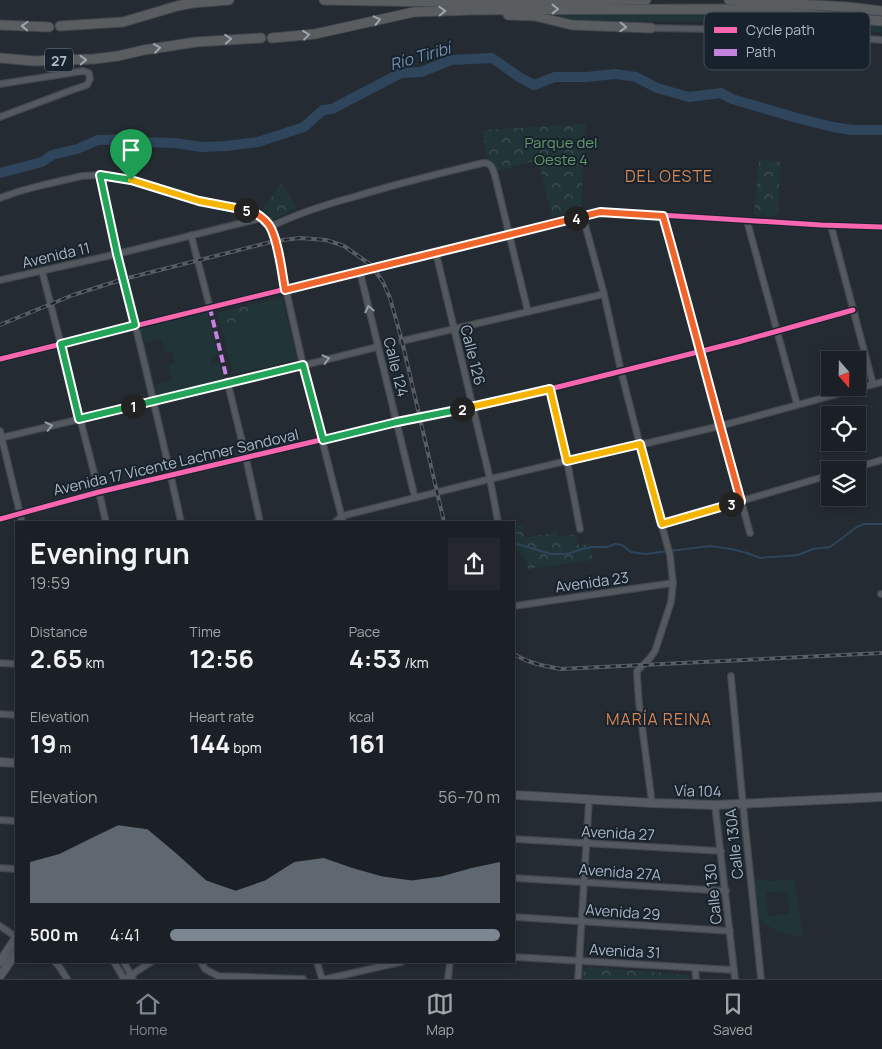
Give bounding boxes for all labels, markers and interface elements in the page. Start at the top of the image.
one-way arrow [552,4,559,14]
one-way arrow [439,5,447,16]
legend [704,12,870,70]
one-way arrow [372,15,381,26]
text: Cycle path [746,20,815,39]
one-way arrow [20,21,28,31]
one-way arrow [620,21,628,32]
one-way arrow [303,30,311,41]
one-way arrow [225,34,233,45]
water label: Río Tiribí [387,36,456,75]
text: Path [746,42,776,61]
one-way arrow [152,44,161,54]
road number: 27 [45,48,73,72]
one-way arrow [80,54,88,65]
pin [110,129,152,180]
park label: Parque del Oeste 4 [524,132,598,170]
icon: arrive [117,136,145,164]
district label: DEL OESTE [625,165,713,187]
pin: 5 [234,198,258,222]
text: 5 [242,201,251,220]
pin: 4 [564,206,588,230]
text: 4 [572,209,581,228]
street label: Avenida 11 [20,237,92,273]
one-way arrow [364,305,375,314]
street label: Calle 126 [455,323,491,387]
street label: Calle 124 [378,335,414,399]
north arrow [821,351,866,396]
map controls [821,351,866,506]
one-way arrow [321,355,329,365]
pin: 1 [120,394,146,418]
pin: 2 [450,396,474,422]
text: 1 [130,397,137,416]
text: 2 [458,400,467,419]
button: locate [821,406,866,451]
one-way arrow [44,421,53,432]
street label: Avenida 17 Vicente Lachner Sandoval [51,424,301,500]
button: layers [821,461,866,506]
pin: 3 [718,492,744,516]
text: 3 [727,495,736,514]
text: Evening run [30,534,190,572]
button: share [448,538,500,590]
street label: Avenida 23 [554,566,630,598]
text: 19:59 [30,572,70,594]
text: Distance [30,622,87,641]
text: Time [189,622,221,641]
text: Pace [349,622,380,641]
text: 2.65 [30,641,83,676]
text: 12:56 [189,641,254,676]
text: 4:53 [349,641,402,676]
text: km [83,653,104,672]
text: /km [402,653,429,672]
text: Elevation [30,707,89,726]
text: Heart rate [189,707,254,726]
text: kcal [349,707,374,726]
district label: MARÍA REINA [606,708,712,730]
text: 19 [30,726,57,761]
text: 144 [189,726,230,761]
text: 161 [349,726,386,761]
text: m [57,738,71,757]
text: bpm [230,738,262,757]
street label: Vía 104 [674,780,722,802]
text: Elevation [30,786,98,808]
text: 56–70 m [438,786,500,808]
street label: Calle 130A [720,807,748,880]
street label: Avenida 27 [581,821,655,845]
street label: Avenida 27A [578,859,662,885]
street label: Calle 130 [699,862,727,926]
street label: Avenida 29 [585,899,661,925]
text: 500 m [30,924,78,946]
text: 4:41 [110,924,140,946]
street label: Avenida 31 [589,939,661,963]
tab: Home [129,990,167,1039]
tab: Map [426,990,454,1039]
tab: Saved [713,990,753,1039]

